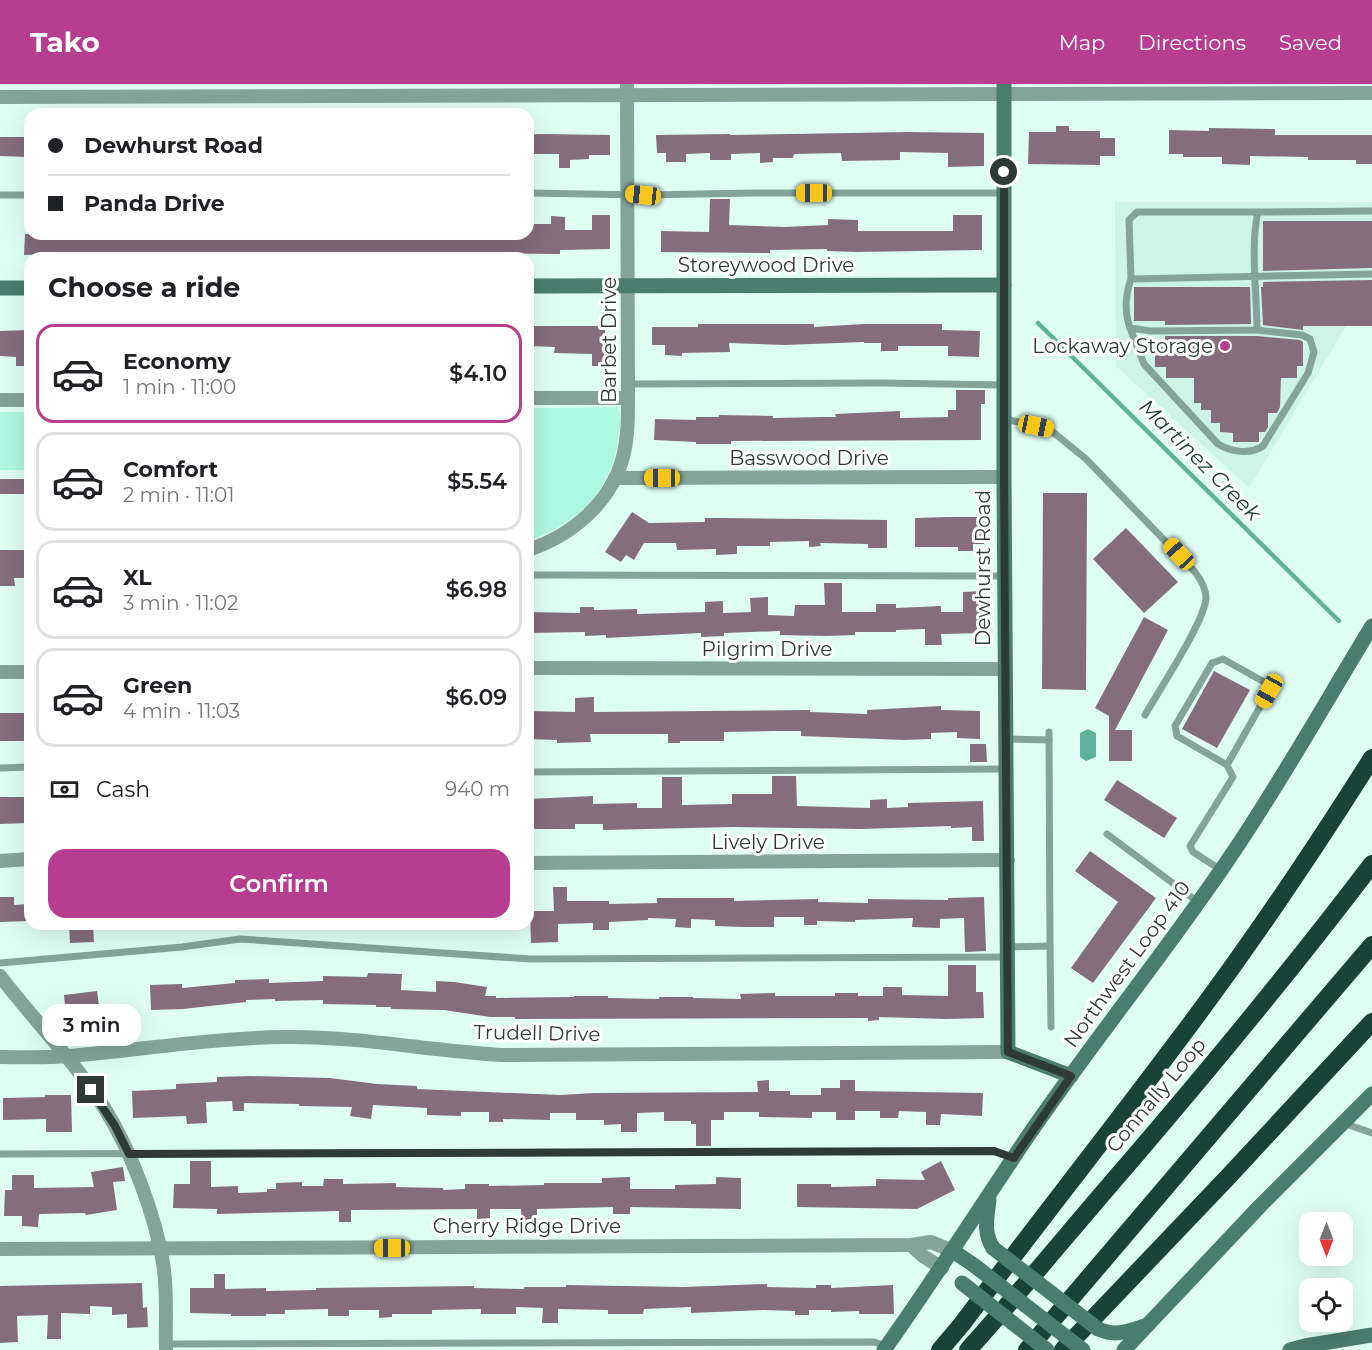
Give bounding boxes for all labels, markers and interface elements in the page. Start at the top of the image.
text: Tako [30,25,100,59]
text: Map [1059,30,1105,55]
text: Directions [1138,30,1246,55]
text: Saved [1279,30,1342,55]
text: Dewhurst Road [84,132,263,159]
route start [990,158,1017,185]
car [624,184,662,206]
car [796,184,832,202]
text: Panda Drive [84,190,225,217]
street label: Storeywood Drive [678,253,854,277]
text: Choose a ride [48,271,240,304]
street label: Barbet Drive [597,277,621,403]
place label: Lockaway Storage [1032,334,1213,358]
marker: Lockaway Storage [1218,339,1232,353]
icon: car [51,347,105,401]
text: Economy [123,348,231,375]
text: $4.10 [449,360,507,387]
text: 1 min · 11:00 [123,375,236,399]
water label: Martinez Creek [1134,394,1267,527]
car [1017,413,1055,439]
street label: Basswood Drive [729,446,889,470]
icon: car [51,455,105,509]
text: Comfort [123,456,218,483]
text: $5.54 [447,468,507,495]
car [644,469,680,487]
text: 2 min · 11:01 [123,483,234,507]
street label: Dewhurst Road [971,490,995,646]
car [1160,535,1198,573]
icon: car [51,563,105,617]
text: XL [123,564,152,591]
text: $6.98 [446,576,507,603]
text: 3 min · 11:02 [123,591,238,615]
street label: Pilgrim Drive [702,637,832,661]
icon: car [51,671,105,725]
car [1252,671,1286,711]
text: Green [123,672,192,699]
text: $6.09 [445,684,507,711]
text: 4 min · 11:03 [123,699,240,723]
icon: cash [48,773,81,806]
text: Cash [96,776,150,803]
text: 940 m [445,777,510,801]
street label: Lively Drive [711,830,825,854]
button: Confirm [48,849,510,918]
street label: Northwest Loop 410 [1059,876,1195,1052]
callout: 3 min [42,1003,140,1045]
text: 3 min [63,1013,120,1037]
street label: Trudell Drive [473,1020,601,1046]
street label: Connally Loop [1101,1033,1211,1157]
route end [77,1076,104,1103]
north arrow [1299,1212,1353,1266]
map controls [1299,1212,1353,1332]
street label: Cherry Ridge Drive [433,1214,621,1238]
car [374,1239,410,1257]
button: locate [1299,1278,1353,1332]

